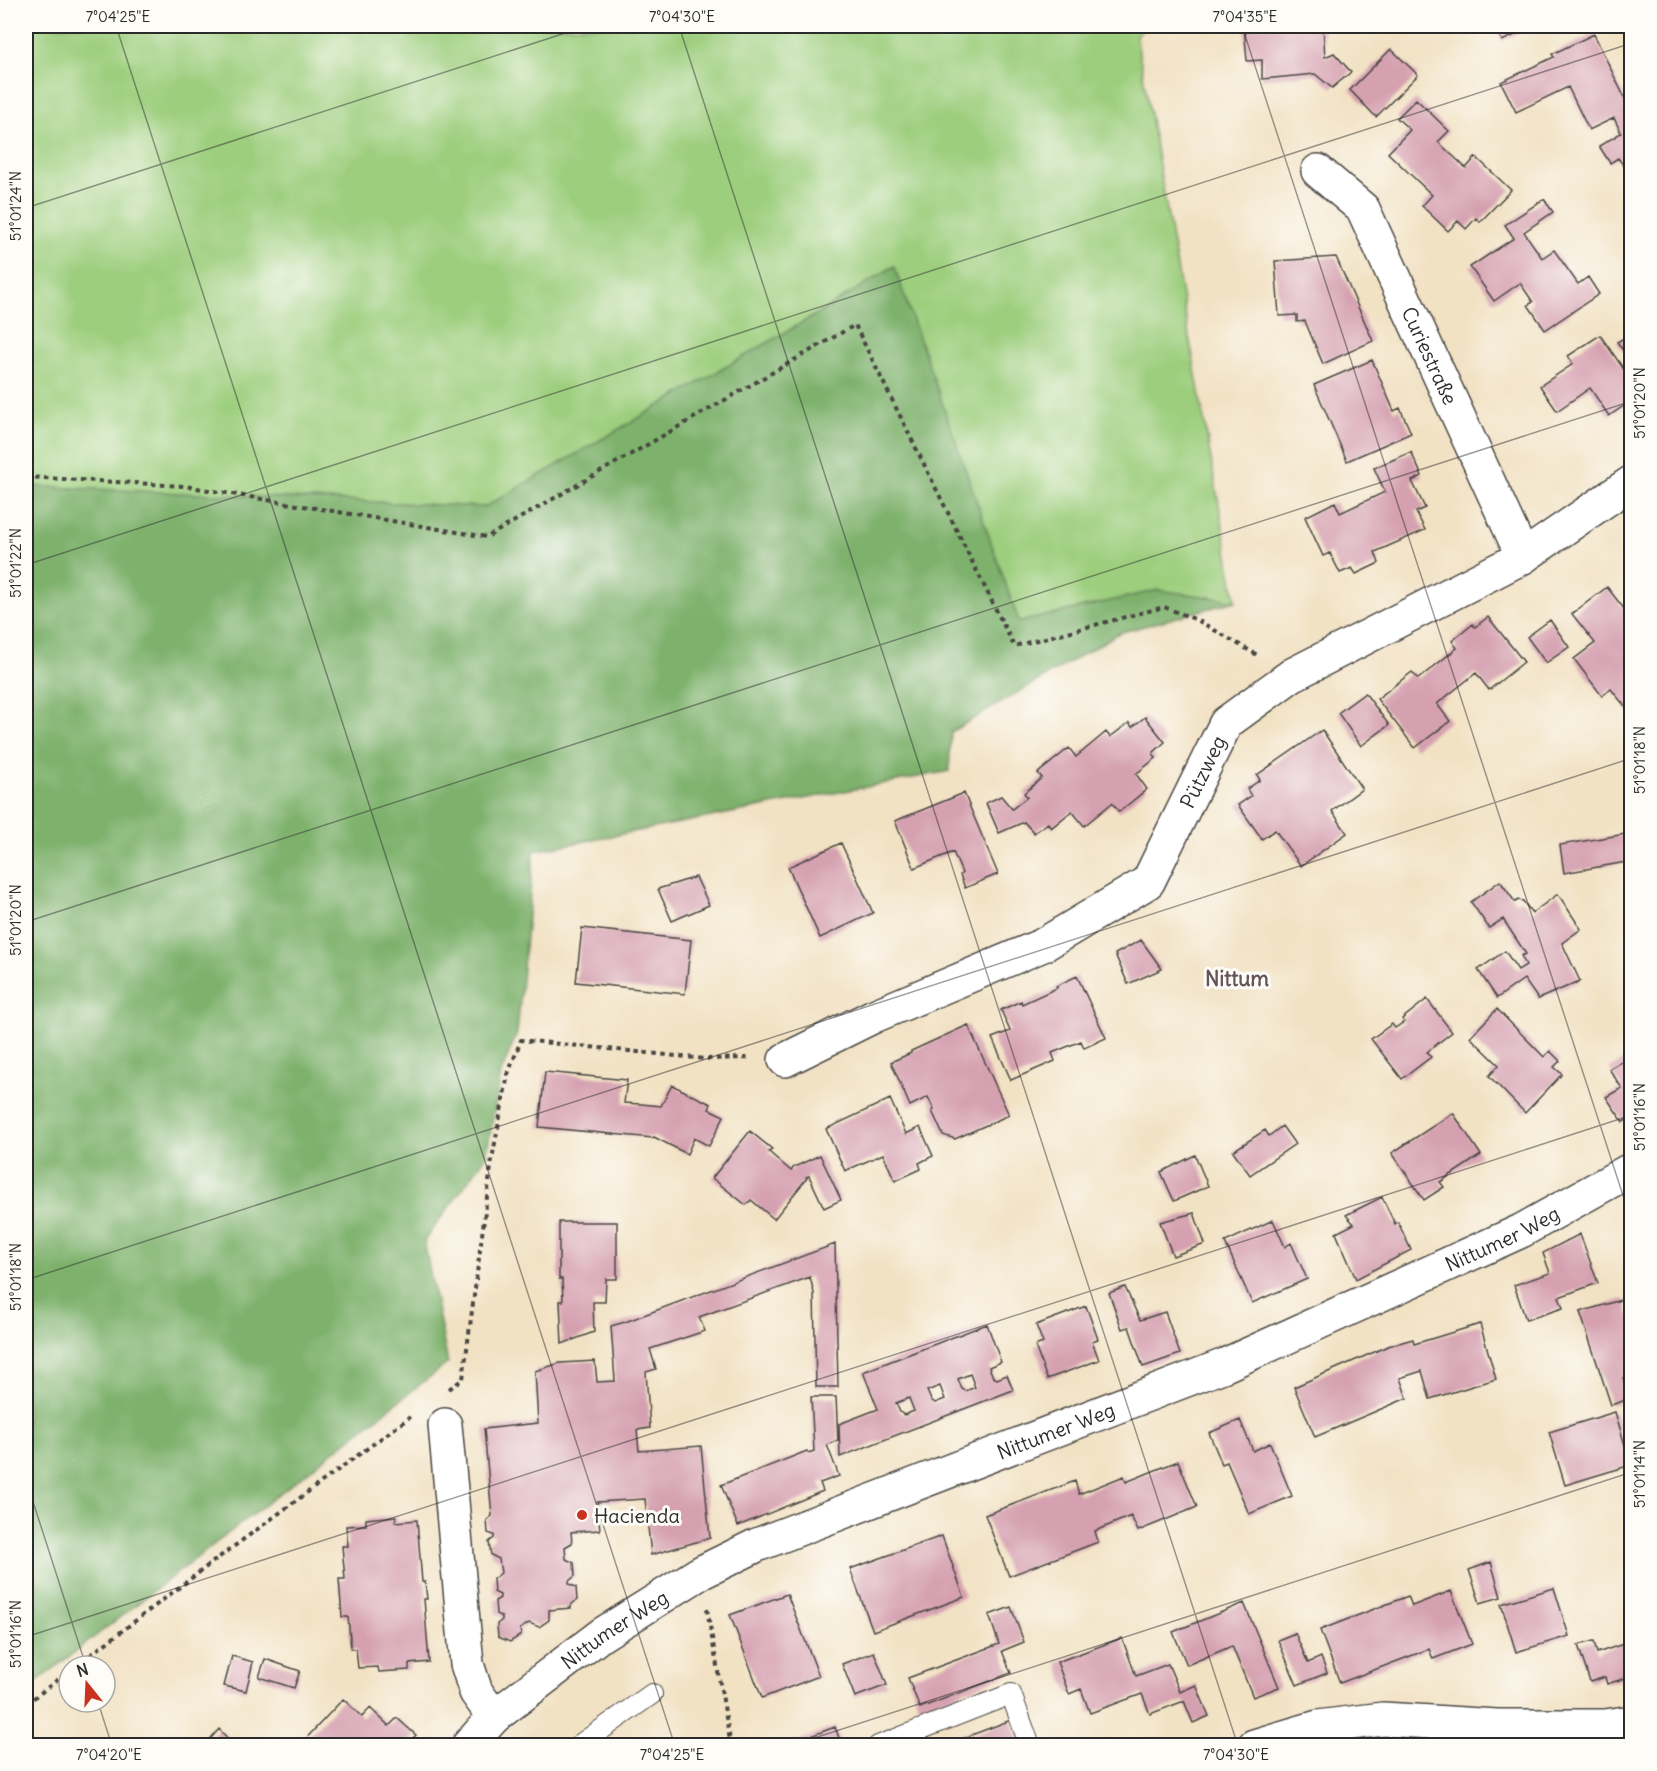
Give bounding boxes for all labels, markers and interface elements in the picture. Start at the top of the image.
text: 7°04'25"E [86,7,150,26]
text: 7°04'30"E [649,7,715,26]
text: 7°04'35"E [1213,7,1278,26]
text: 51°01'24"N [6,171,25,241]
street label: Curiestraße [1397,302,1464,408]
text: 51°01'20"N [1630,367,1649,439]
text: 51°01'22"N [6,528,25,598]
text: 51°01'18"N [1630,726,1649,794]
street label: Pützweg [1174,731,1230,812]
text: 51°01'20"N [6,884,25,956]
district label: Nittum [1205,965,1270,992]
text: 51°01'16"N [1630,1083,1649,1151]
street label: Nittumer Weg [1441,1200,1563,1276]
text: 51°01'18"N [6,1243,25,1311]
street label: Nittumer Weg [993,1396,1118,1464]
text: 51°01'14"N [1630,1440,1649,1508]
place label: Hacienda [594,1503,680,1528]
marker: Hacienda [575,1508,589,1522]
street label: Nittumer Weg [555,1584,672,1674]
text: 51°01'16"N [6,1600,25,1668]
north arrow [57,1654,117,1714]
text: N [74,1659,91,1681]
text: 7°04'20"E [76,1745,142,1764]
text: 7°04'25"E [640,1745,704,1764]
text: 7°04'30"E [1203,1745,1269,1764]

